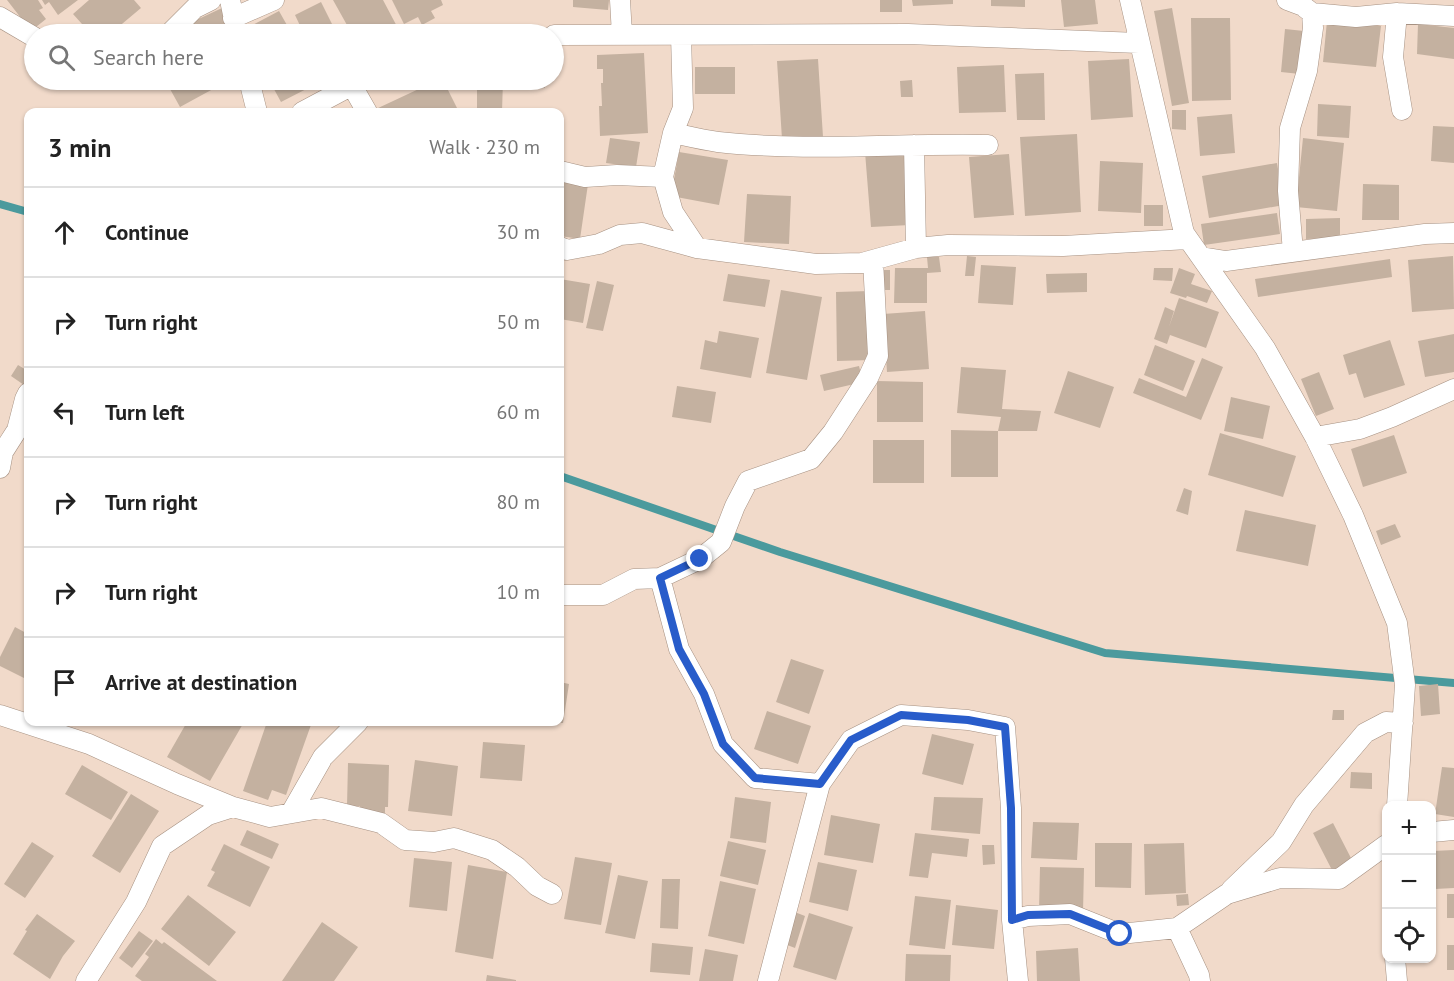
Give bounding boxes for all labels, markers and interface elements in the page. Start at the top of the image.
search box [24,24,564,90]
icon: search [45,41,78,74]
text: Search here [93,43,204,71]
text: 3 min [48,131,111,164]
text: Walk · 230 m [429,134,540,160]
icon: ahead [48,216,81,249]
text: Continue [105,218,189,246]
text: 30 m [497,219,540,245]
icon: right [48,306,81,339]
text: Turn right [105,308,197,336]
text: 50 m [497,309,540,335]
icon: left [48,396,81,429]
text: Turn left [105,398,185,426]
text: 60 m [497,399,540,425]
icon: right [48,486,81,519]
text: Turn right [105,488,197,516]
text: 80 m [497,489,540,515]
route end [686,545,712,571]
icon: right [48,576,81,609]
text: Turn right [105,578,197,606]
text: 10 m [497,579,540,605]
icon: arrive [48,666,81,699]
text: Arrive at destination [105,668,297,696]
map controls [1382,801,1436,963]
button: + [1382,801,1436,855]
button: − [1382,855,1436,909]
button: locate [1382,909,1436,963]
route start [1106,920,1132,946]

